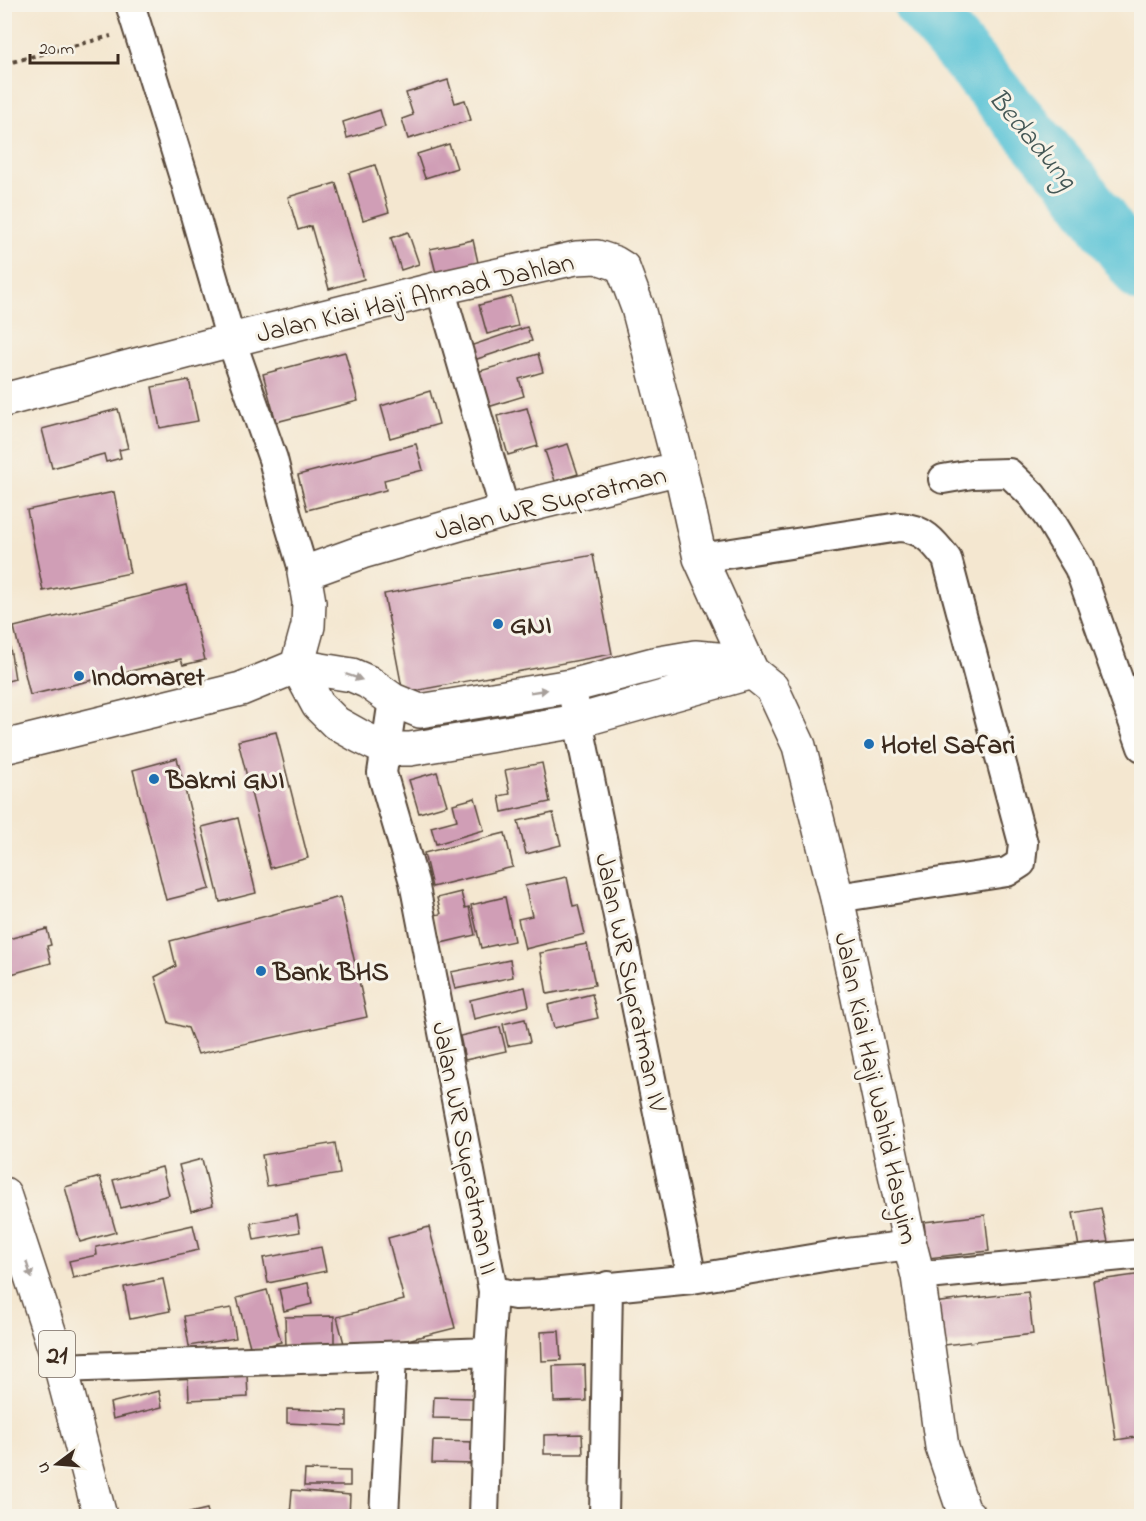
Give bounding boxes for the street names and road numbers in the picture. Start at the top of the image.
street label: Jalan Kiai Haji Ahmad Dahlan [253,244,578,355]
street label: Jalan WR Supratman [431,457,671,552]
street label: Jalan WR Supratman IV [583,850,676,1116]
street label: Jalan Kiai Haji Wahid Hasyim [822,929,927,1248]
street label: Jalan WR Supratman II [420,1019,507,1278]
road number: 21 [39,1331,75,1377]

